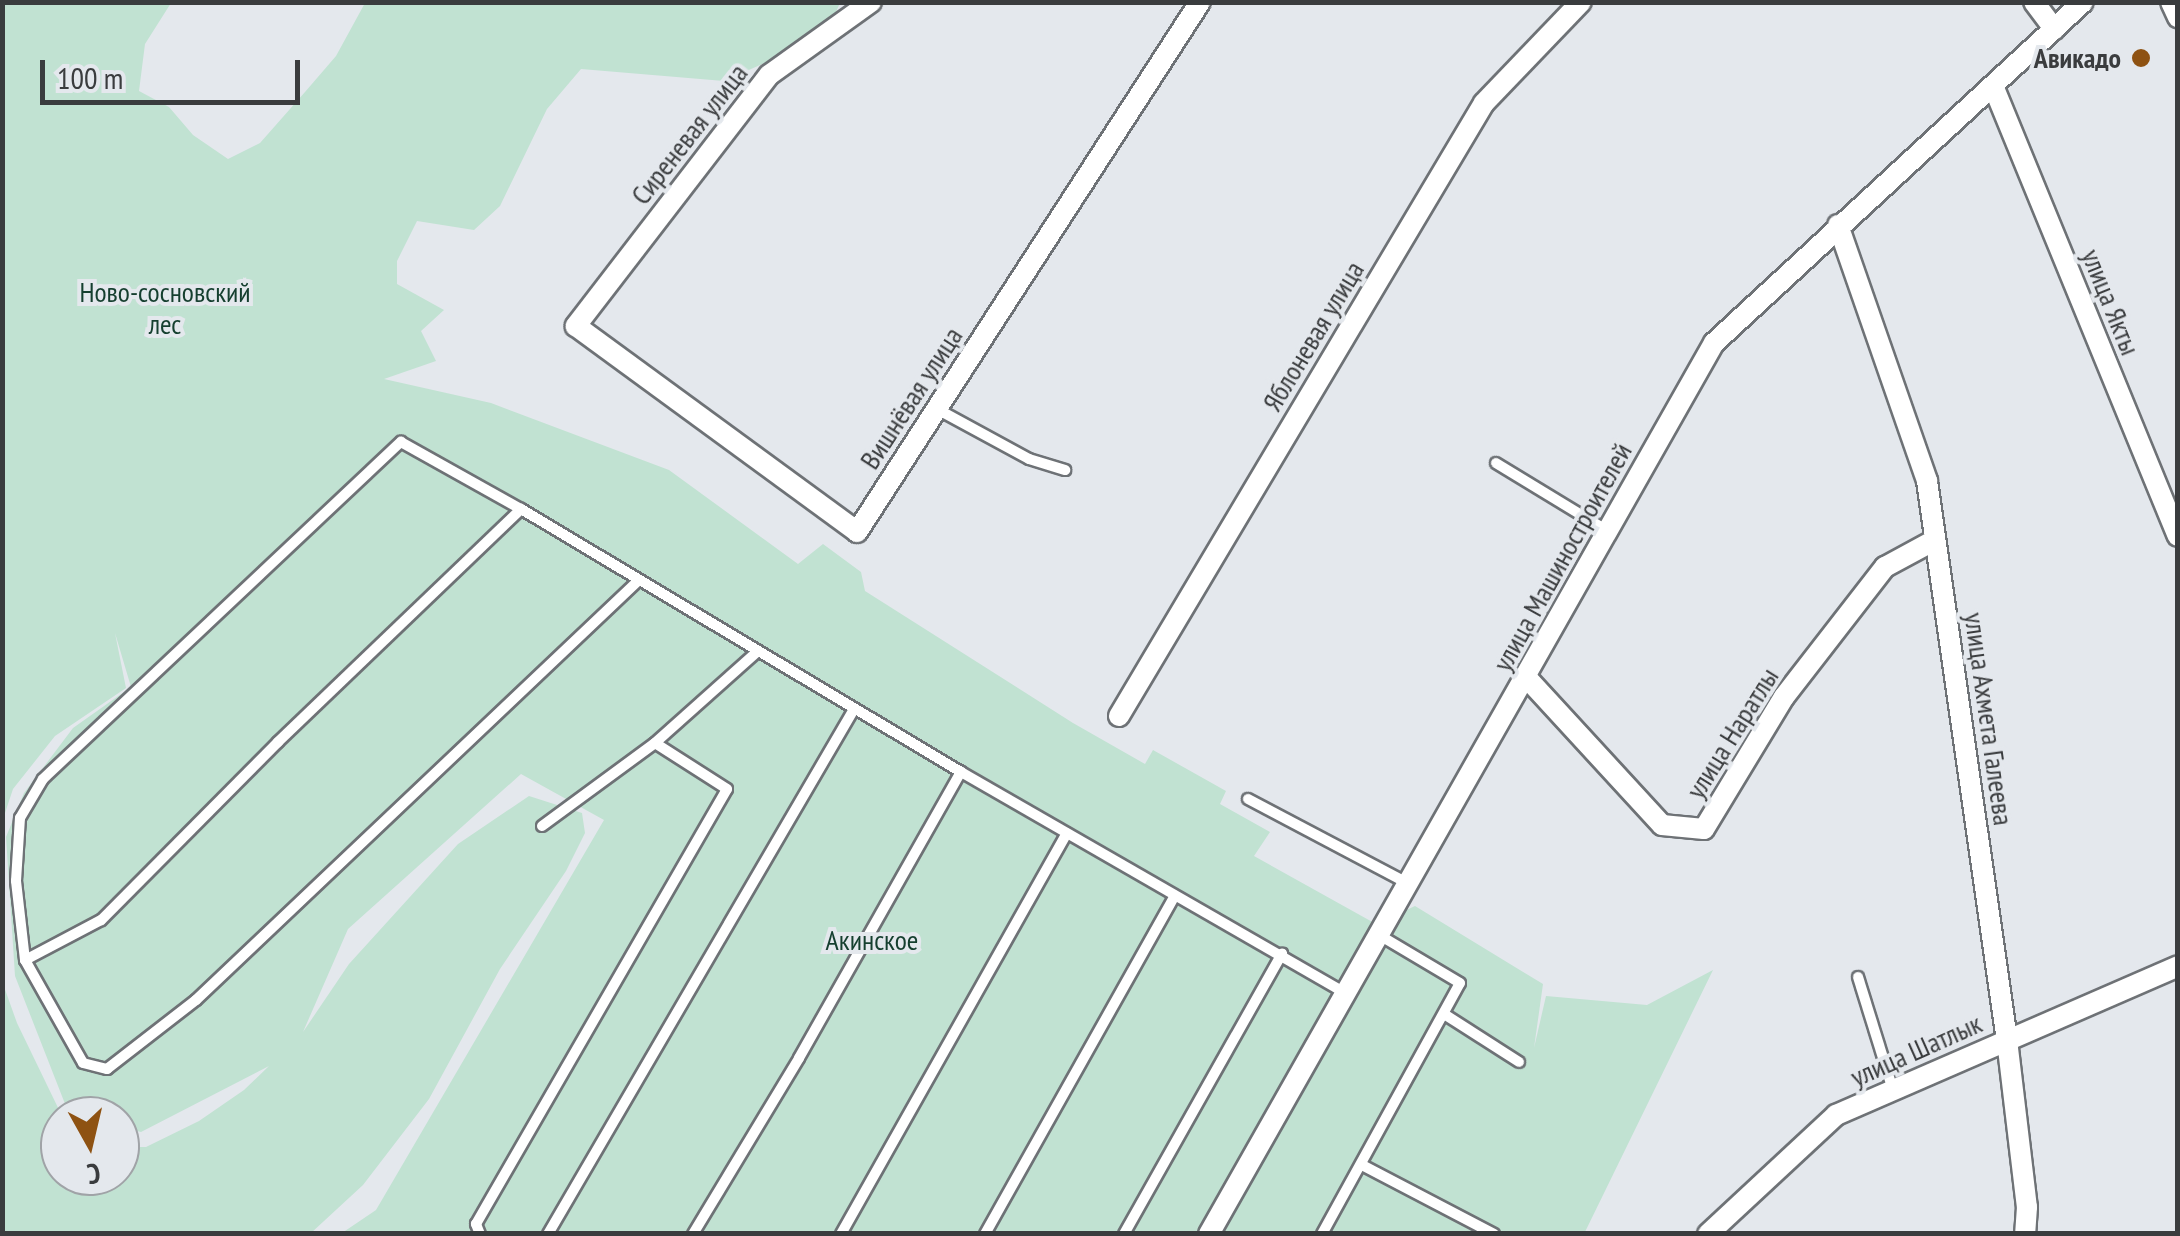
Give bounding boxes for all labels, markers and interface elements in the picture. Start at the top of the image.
scale bar [45,40,305,102]
place label: Авикадо [2034,41,2121,75]
marker: Авикадо [2130,47,2152,69]
street label: Сиреневая улица [624,57,754,211]
text: 100 m [57,58,123,97]
street label: улица Якты [2075,244,2147,360]
street label: Яблоневая улица [1255,255,1371,417]
park label: Ново-сосновский лес [79,275,251,341]
street label: Вишнёвая улица [853,321,969,475]
street label: улица Машиностроителей [1485,437,1639,677]
street label: улица Ахмета Галеева [1957,610,2021,828]
street label: улица Наратлы [1679,661,1785,805]
park label: Акинское [826,923,918,957]
street label: улица Шатлык [1845,1006,1987,1094]
north arrow [40,1096,140,1196]
text: С [85,1155,103,1193]

